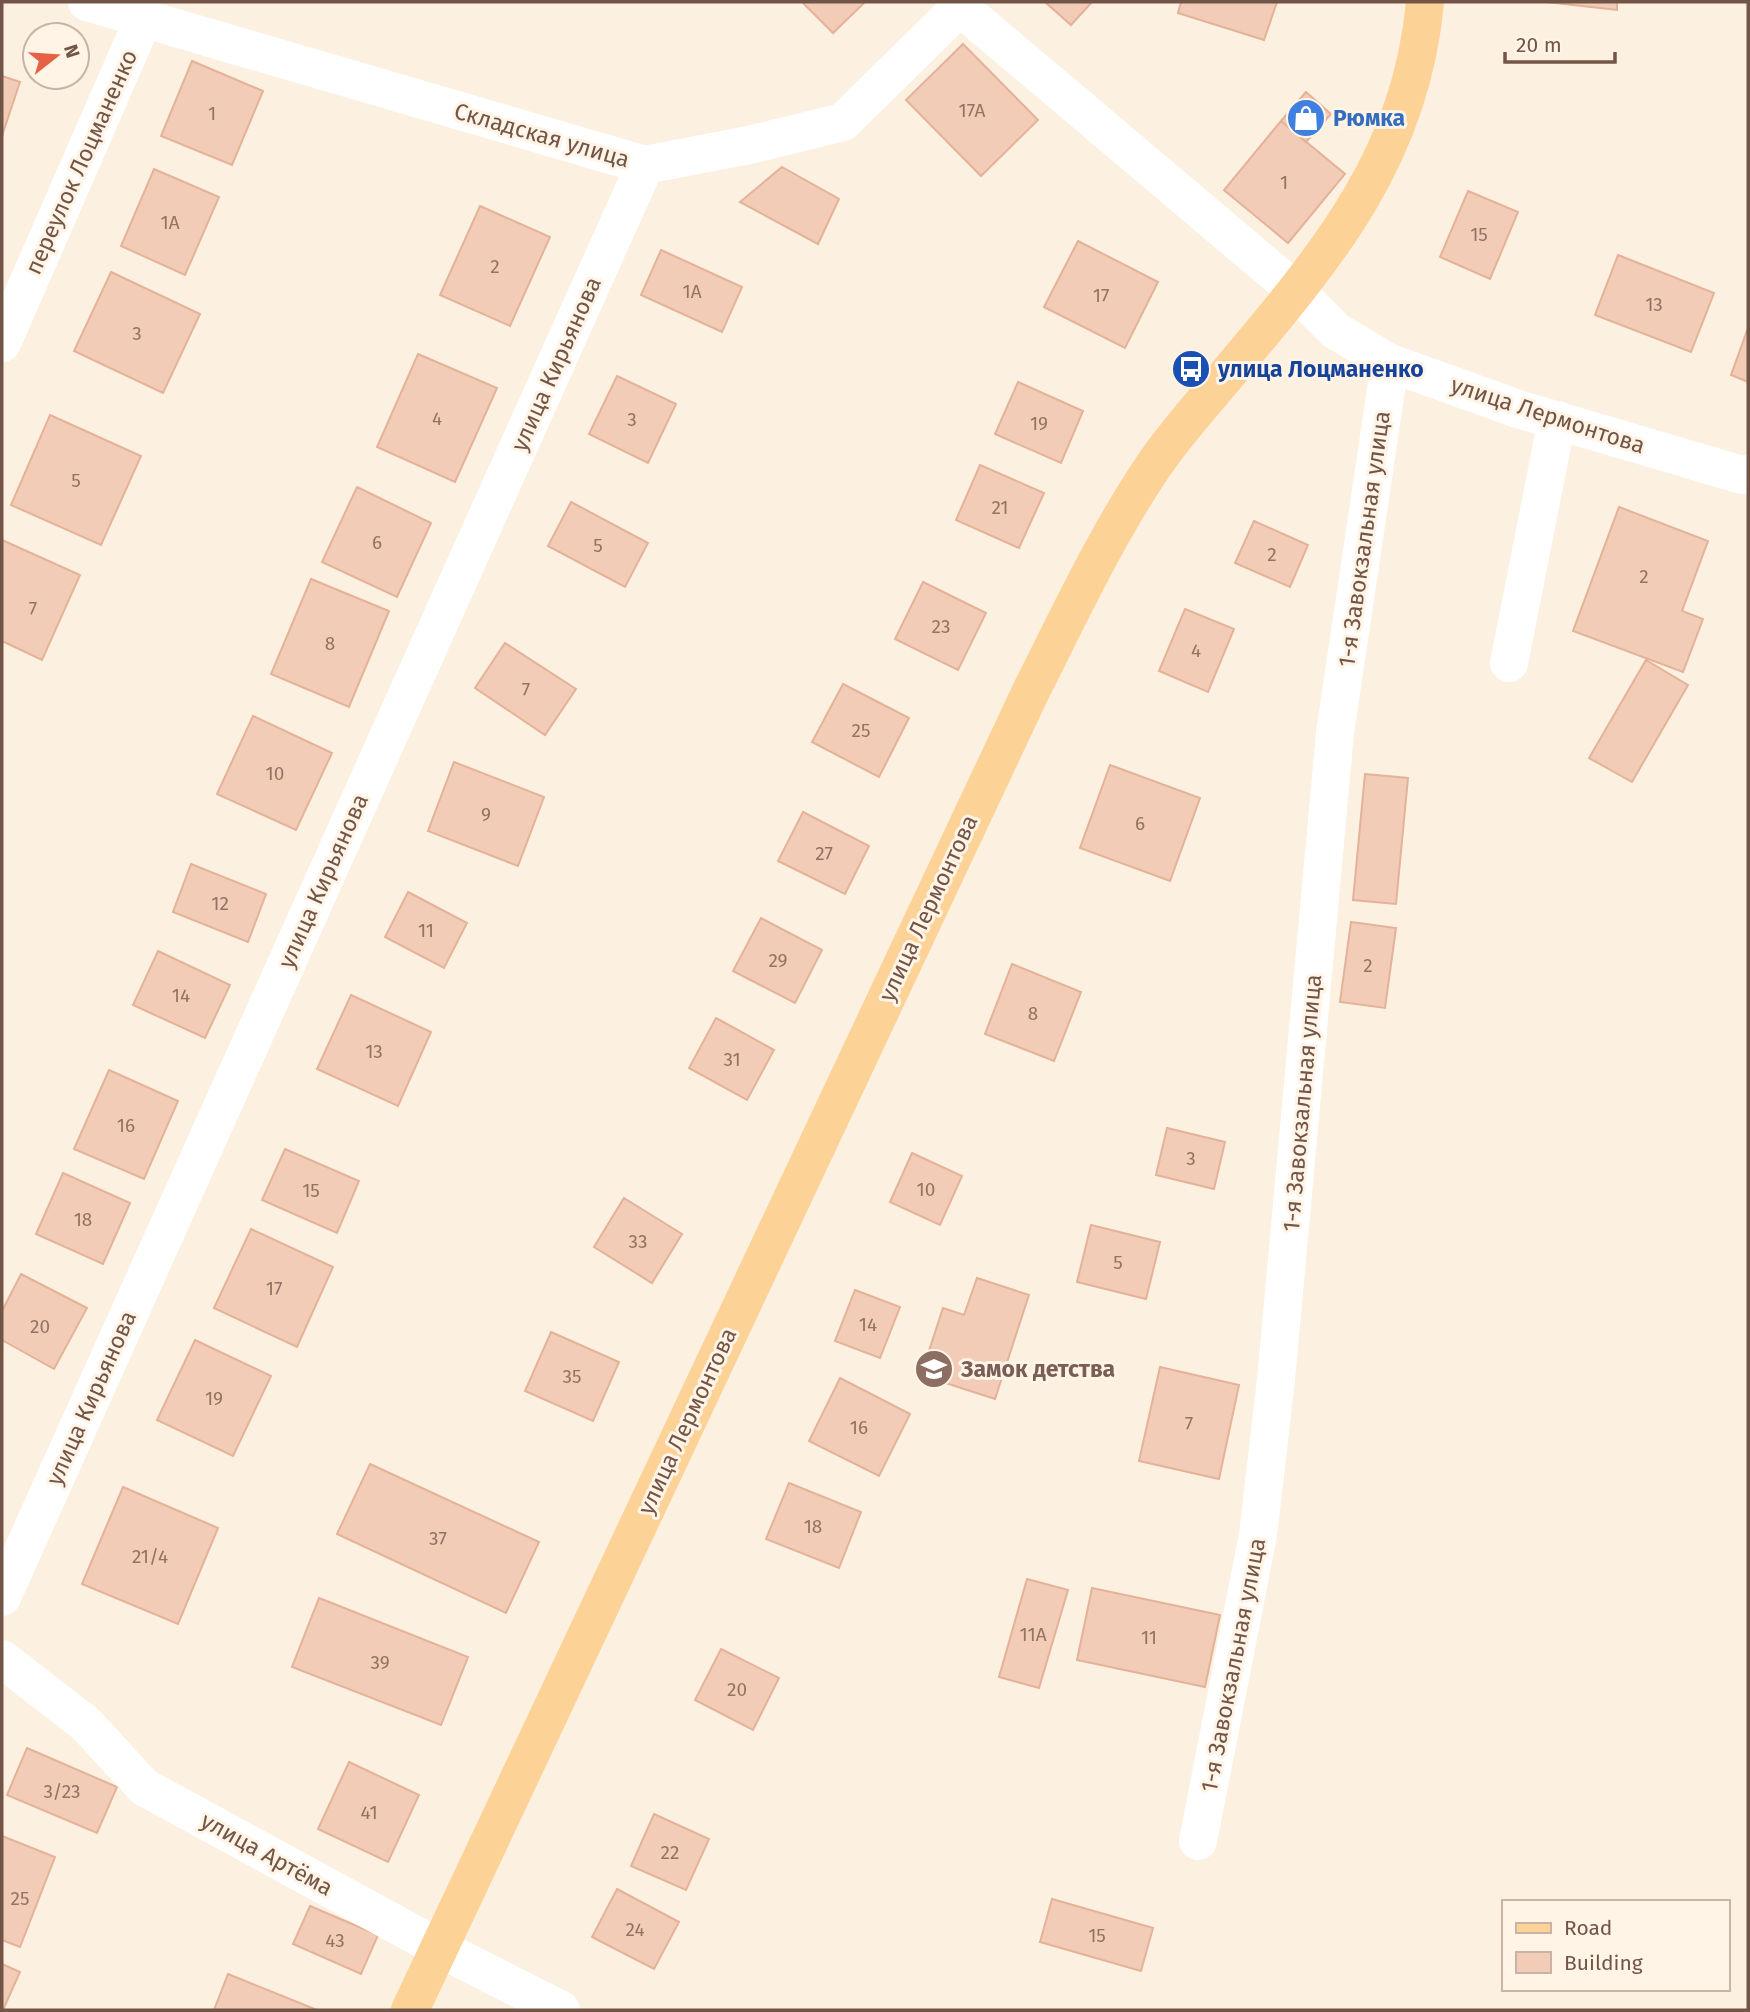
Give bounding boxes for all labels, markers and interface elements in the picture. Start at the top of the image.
north arrow [21,21,91,91]
scale bar [1505,21,1615,65]
text: 20 m [1516,32,1562,58]
text: N [59,42,85,61]
street label: переулок Лоцманенко [19,45,143,279]
street label: Складская улица [451,97,633,173]
shop icon: Рюмка [1285,97,1327,139]
house number: 17А [959,99,986,122]
house number: 1 [208,102,216,125]
place label: Рюмка [1333,104,1405,132]
house number: 1 [1280,171,1288,194]
house number: 1А [160,211,180,234]
house number: 15 [1470,223,1488,246]
house number: 2 [490,255,500,278]
street label: улица Кирьянова [505,272,607,456]
house number: 1А [682,280,702,303]
house number: 17 [1093,284,1109,307]
house number: 13 [1645,293,1663,316]
house number: 3 [132,322,142,345]
bus stop icon: улица Лоцманенко [1170,348,1212,390]
place label: улица Лоцманенко [1217,355,1424,383]
street label: улица Лермонтова [1447,370,1649,460]
house number: 4 [432,407,442,430]
house number: 3 [627,408,637,431]
street label: 1-я Завокзальная улица [1332,409,1396,669]
house number: 19 [1030,412,1048,435]
house number: 5 [71,469,81,492]
house number: 21 [991,496,1009,519]
house number: 6 [372,531,382,554]
house number: 5 [593,534,603,557]
house number: 2 [1267,543,1277,566]
house number: 2 [1639,565,1649,588]
house number: 7 [29,597,37,620]
house number: 23 [932,615,950,638]
house number: 8 [325,632,335,655]
house number: 4 [1191,639,1201,662]
house number: 7 [522,678,530,701]
house number: 25 [852,719,870,742]
house number: 10 [266,762,284,785]
street label: улица Кирьянова [272,789,374,973]
house number: 9 [481,803,491,826]
street label: улица Лермонтова [873,810,983,1006]
house number: 6 [1135,812,1145,835]
house number: 27 [815,842,833,865]
house number: 12 [211,892,229,915]
house number: 11 [418,919,434,942]
house number: 29 [768,949,788,972]
house number: 2 [1363,954,1373,977]
street label: 1-я Завокзальная улица [1277,973,1327,1233]
house number: 14 [172,984,190,1007]
house number: 8 [1028,1002,1038,1025]
house number: 13 [365,1040,383,1063]
house number: 31 [723,1048,741,1071]
house number: 16 [117,1114,135,1137]
house number: 3 [1186,1147,1196,1170]
house number: 10 [917,1178,935,1201]
house number: 15 [302,1179,320,1202]
house number: 18 [74,1208,92,1231]
house number: 33 [629,1230,647,1253]
house number: 5 [1113,1251,1123,1274]
house number: 17 [266,1277,282,1300]
street label: улица Кирьянова [40,1306,142,1490]
house number: 14 [859,1313,877,1336]
house number: 20 [30,1315,50,1338]
street label: улица Лермонтова [632,1323,742,1519]
school or university icon: Замок детства [913,1348,955,1390]
place label: Замок детства [960,1355,1115,1383]
house number: 35 [562,1365,582,1388]
house number: 19 [205,1387,223,1410]
house number: 7 [1185,1412,1193,1435]
house number: 16 [850,1416,868,1439]
house number: 18 [804,1515,822,1538]
house number: 37 [429,1527,447,1550]
street label: 1-я Завокзальная улица [1195,1536,1271,1794]
house number: 21/4 [132,1545,168,1568]
house number: 11А [1019,1623,1047,1646]
house number: 11 [1141,1626,1157,1649]
house number: 39 [370,1651,390,1674]
house number: 20 [727,1678,747,1701]
house number: 3/23 [43,1780,81,1803]
house number: 41 [360,1801,378,1824]
street label: улица Артёма [196,1806,338,1902]
house number: 22 [661,1841,679,1864]
house number: 25 [11,1887,29,1910]
legend [1502,1900,1729,1991]
text: Road [1564,1915,1612,1941]
house number: 24 [625,1918,645,1941]
house number: 15 [1088,1924,1106,1947]
house number: 43 [325,1929,345,1952]
text: Building [1564,1950,1643,1976]

